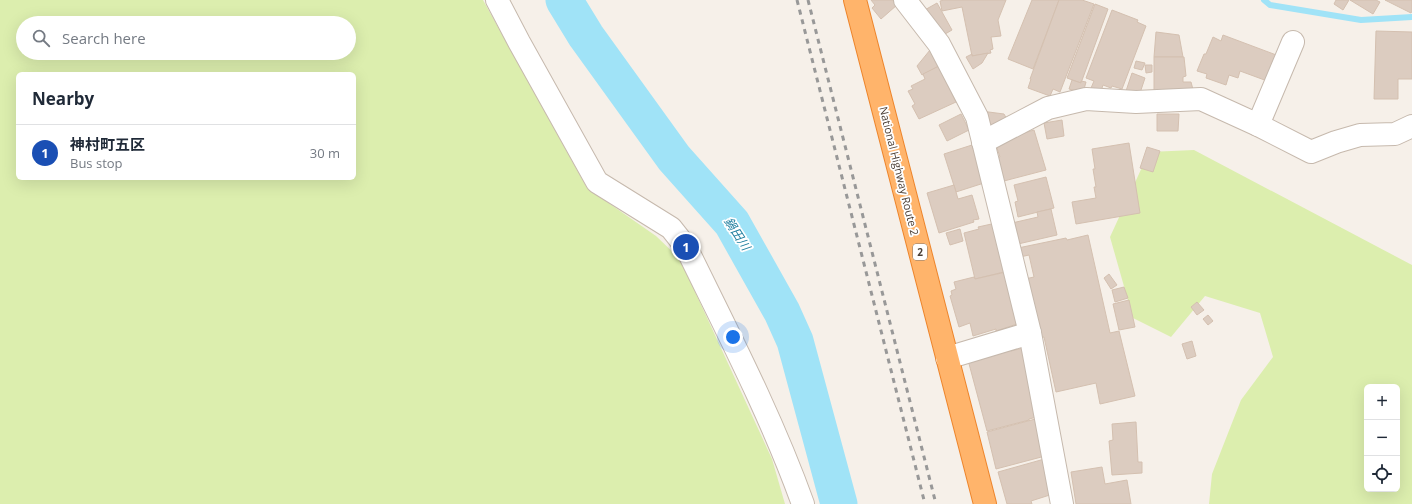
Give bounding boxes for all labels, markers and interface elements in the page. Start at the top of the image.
search box [16,16,356,60]
icon: search [30,27,52,49]
text: Search here [62,28,146,48]
text: Nearby [32,87,94,110]
street label: National Highway Route 2 [876,105,923,237]
text: 神村町五区 [70,134,145,154]
text: 1 [41,144,49,162]
text: 30 m [310,144,340,162]
text: Bus stop [70,154,123,172]
water label: 鍋田川 [720,214,755,255]
pin: 1 [673,232,699,262]
road number: 2 [913,244,927,260]
your location [723,327,743,347]
map controls [1364,384,1400,492]
button: + [1364,384,1400,420]
button: − [1364,420,1400,456]
button: locate [1364,456,1400,492]

